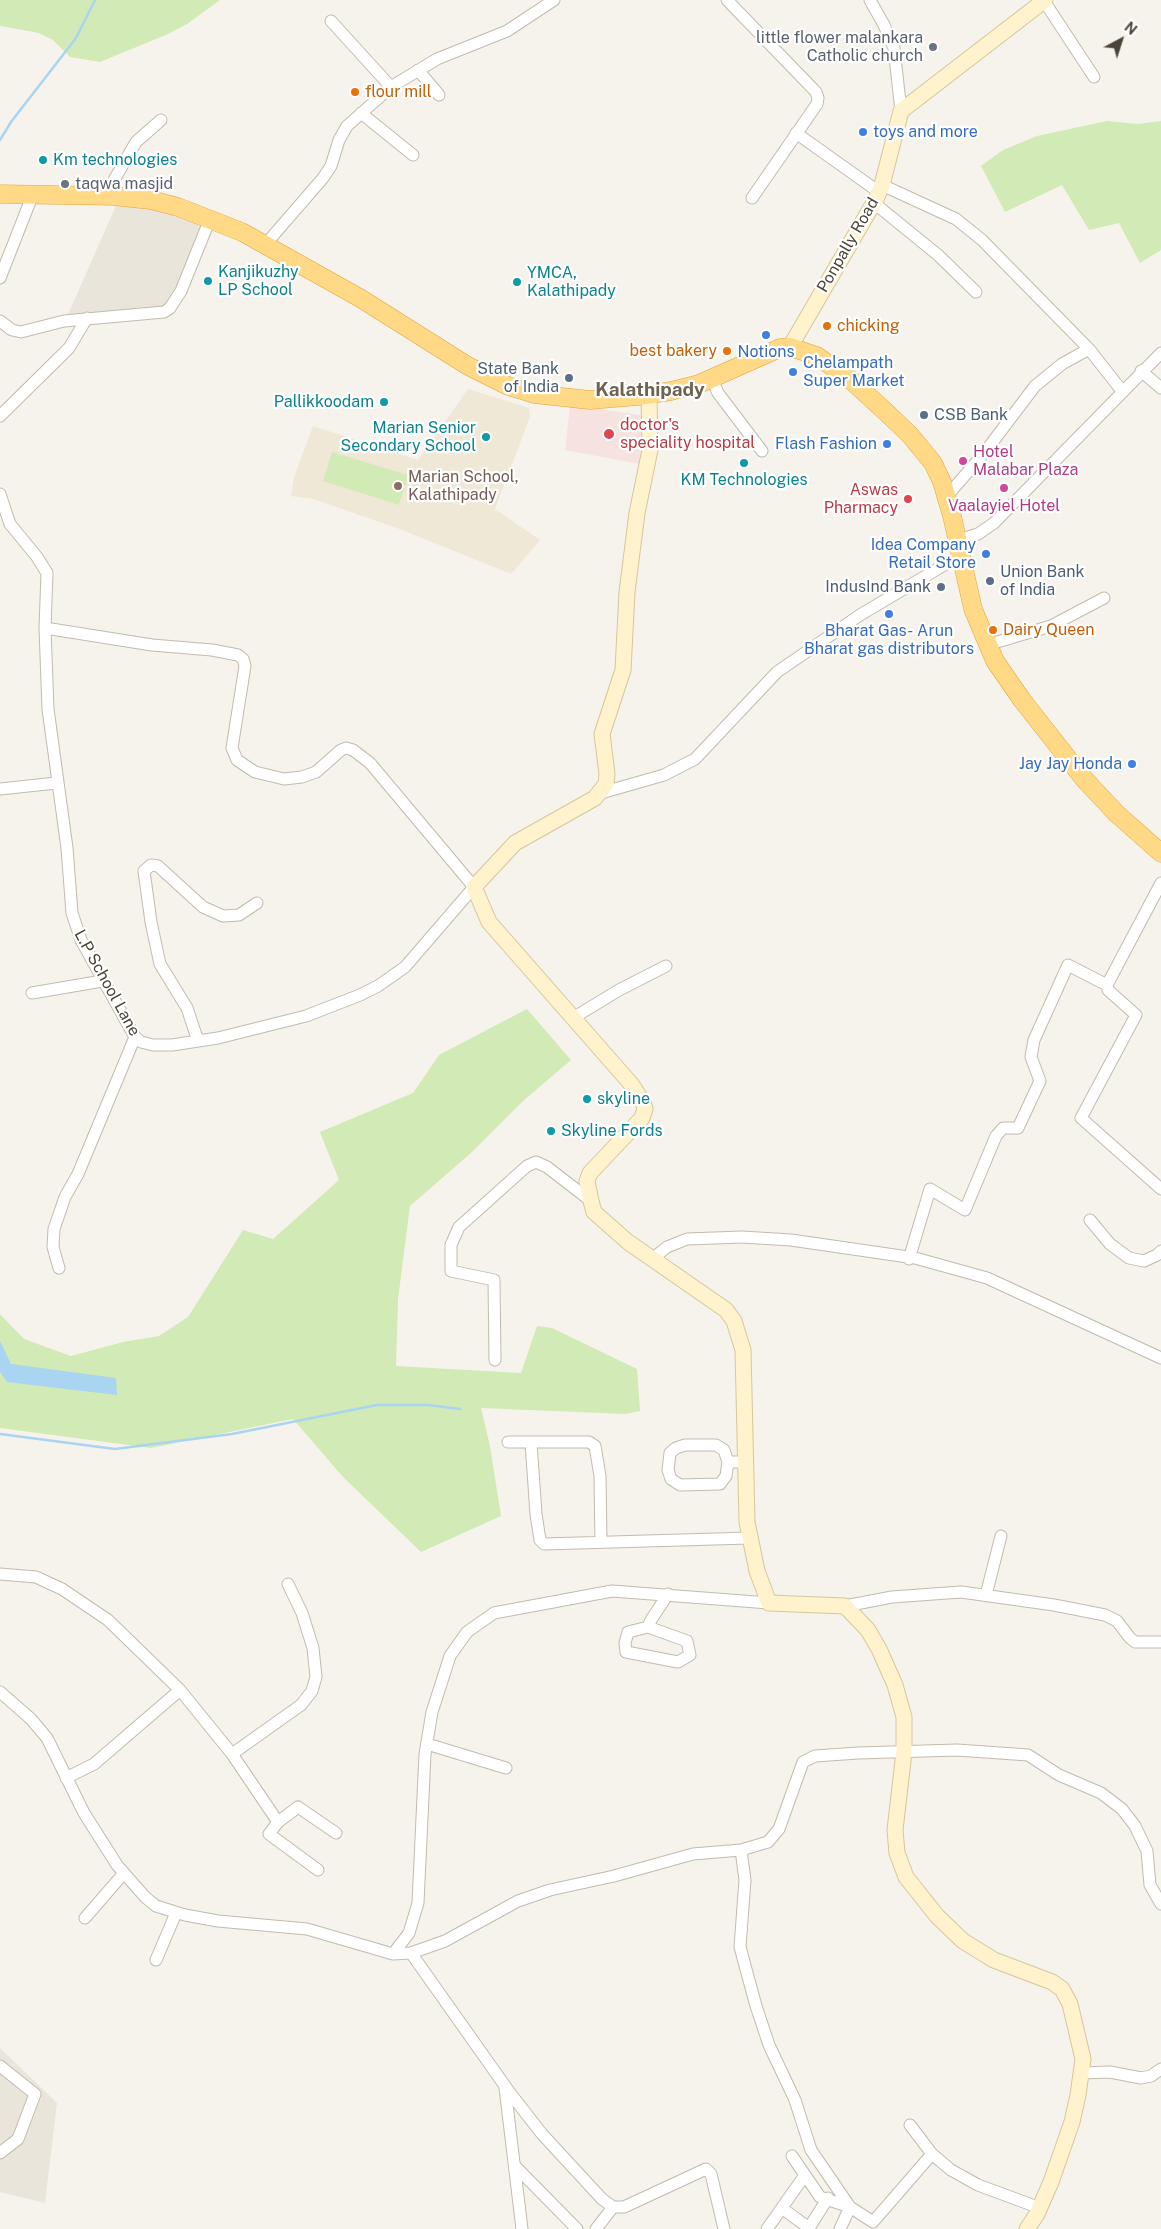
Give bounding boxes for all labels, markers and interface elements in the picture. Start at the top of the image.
north arrow [1096,15,1146,65]
text: N [1121,19,1140,38]
place label: little flower malankara Catholic church [756,28,923,66]
marker: little flower malankara Catholic church [927,41,939,53]
place label: flour mill [365,82,432,102]
marker: flour mill [349,86,361,98]
place label: toys and more [873,122,978,142]
marker: toys and more [857,126,869,138]
place label: Km technologies [53,150,177,170]
marker: Km technologies [37,154,49,166]
place label: taqwa masjid [75,174,173,194]
marker: taqwa masjid [59,178,71,190]
street label: Ponpally Road [813,194,883,296]
place label: Kanjikuzhy LP School [218,262,299,300]
place label: YMCA, Kalathipady [527,263,616,301]
marker: Kanjikuzhy LP School [202,275,214,287]
marker: YMCA, Kalathipady [511,276,523,288]
place label: chicking [837,316,900,336]
marker: chicking [821,320,833,332]
marker: Notions [760,329,772,341]
place label: best bakery [629,341,717,361]
place label: Notions [737,342,795,362]
marker: best bakery [721,345,733,357]
place label: Chelampath Super Market [803,353,905,391]
place label: State Bank of India [477,359,559,397]
marker: Chelampath Super Market [787,366,799,378]
marker: State Bank of India [563,372,575,384]
district label: Kalathipady [595,379,705,401]
place label: Pallikkoodam [274,392,374,412]
marker: Pallikkoodam [378,396,390,408]
place label: CSB Bank [934,405,1008,425]
marker: CSB Bank [918,409,930,421]
place label: doctor's speciality hospital [620,415,755,453]
place label: Marian Senior Secondary School [341,418,476,456]
marker: doctor's speciality hospital [602,427,616,441]
marker: Marian Senior Secondary School [480,431,492,443]
place label: Flash Fashion [775,434,877,454]
marker: Flash Fashion [881,438,893,450]
place label: Hotel Malabar Plaza [973,442,1078,480]
marker: Hotel Malabar Plaza [957,455,969,467]
marker: KM Technologies [738,457,750,469]
place label: Marian School, Kalathipady [408,467,519,505]
place label: KM Technologies [681,470,807,490]
marker: Marian School, Kalathipady [392,480,404,492]
place label: Aswas Pharmacy [824,480,898,518]
marker: Vaalayiel Hotel [998,482,1010,494]
marker: Aswas Pharmacy [902,493,914,505]
place label: Vaalayiel Hotel [948,496,1060,516]
place label: Idea Company Retail Store [871,535,976,573]
marker: Idea Company Retail Store [980,548,992,560]
place label: Union Bank of India [1000,562,1084,600]
marker: Union Bank of India [984,575,996,587]
place label: IndusInd Bank [825,577,931,597]
marker: IndusInd Bank [935,581,947,593]
marker: Bharat Gas- Arun Bharat gas distributors [883,608,895,620]
place label: Dairy Queen [1003,620,1095,640]
place label: Bharat Gas- Arun Bharat gas distributors [804,621,974,659]
marker: Dairy Queen [987,624,999,636]
place label: Jay Jay Honda [1019,754,1122,774]
marker: Jay Jay Honda [1126,758,1138,770]
street label: L.P School Lane [70,927,144,1039]
place label: skyline [597,1089,650,1109]
marker: skyline [581,1093,593,1105]
place label: Skyline Fords [561,1121,663,1141]
marker: Skyline Fords [545,1125,557,1137]

